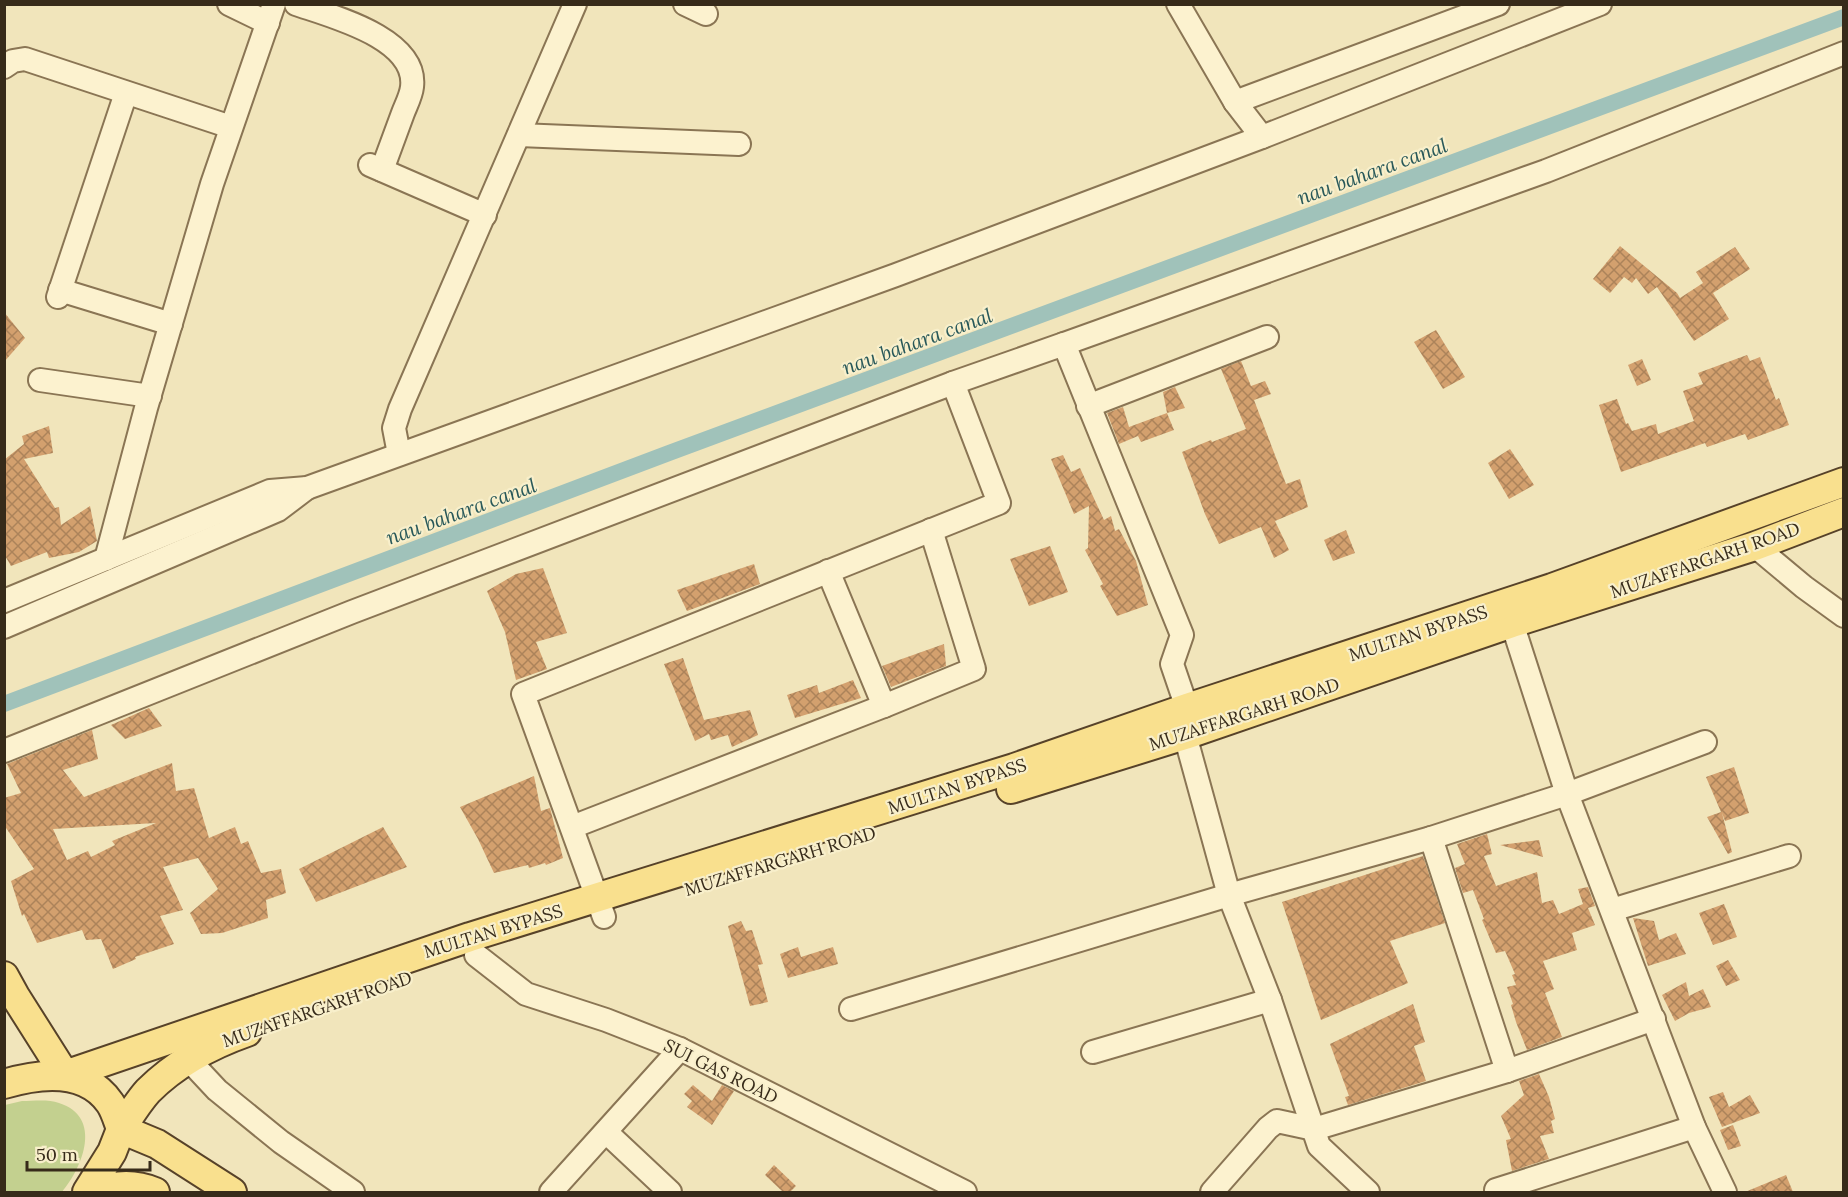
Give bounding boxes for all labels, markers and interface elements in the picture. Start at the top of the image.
water label: nau bahara canal [1293,132,1451,210]
water label: nau bahara canal [838,302,996,380]
water label: nau bahara canal [382,472,540,550]
street label: MUZAFFARGARH ROAD [1607,517,1803,603]
street label: MULTAN BYPASS [1346,600,1490,666]
street label: MUZAFFARGARH ROAD [1146,672,1342,756]
street label: MULTAN BYPASS [885,753,1029,819]
street label: MUZAFFARGARH ROAD [681,821,879,901]
street label: MULTAN BYPASS [421,899,565,963]
street label: MUZAFFARGARH ROAD [219,966,415,1052]
street label: SUI GAS ROAD [660,1033,782,1109]
scale bar [27,1134,150,1172]
text: 50 m [36,1143,78,1166]

